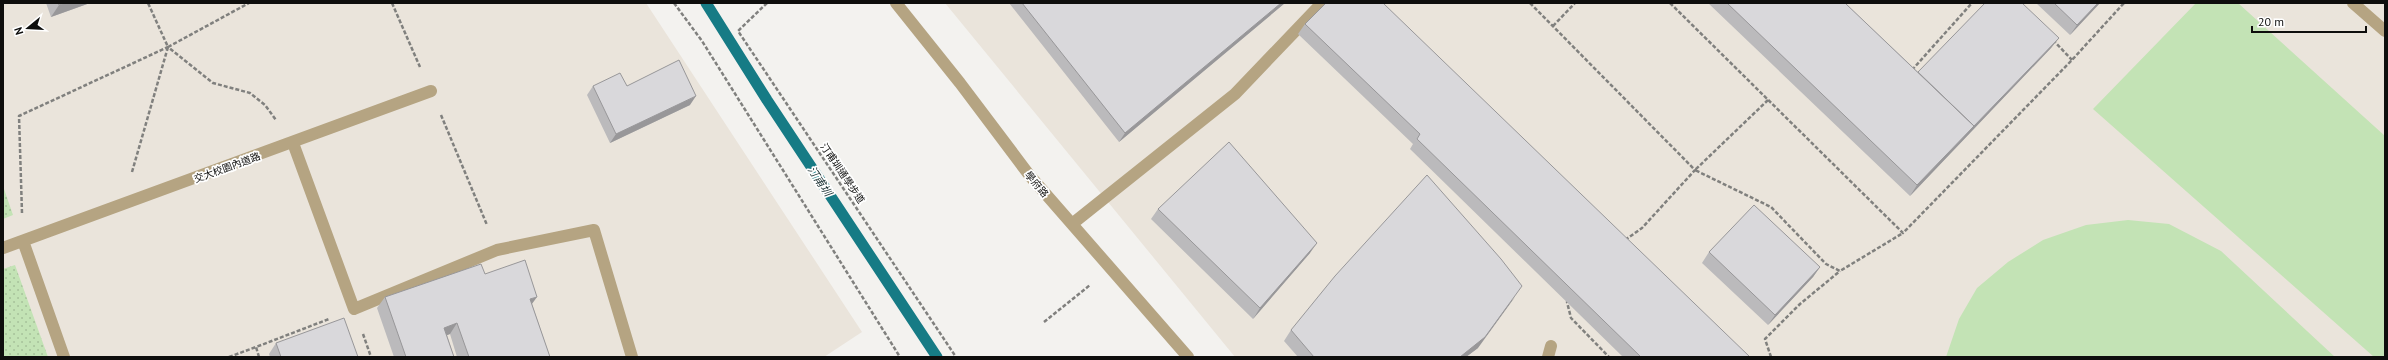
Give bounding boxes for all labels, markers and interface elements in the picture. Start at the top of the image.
north arrow [8,8,48,48]
scale bar [2252,8,2366,34]
text: 20 m [2258,14,2284,29]
text: N [11,25,26,37]
street label: 汀甫圳通學步道 [818,141,868,205]
street label: 交大校園內道路 [192,149,262,186]
water label: 汀甫圳 [805,164,835,198]
street label: 學府路 [1022,169,1051,200]

